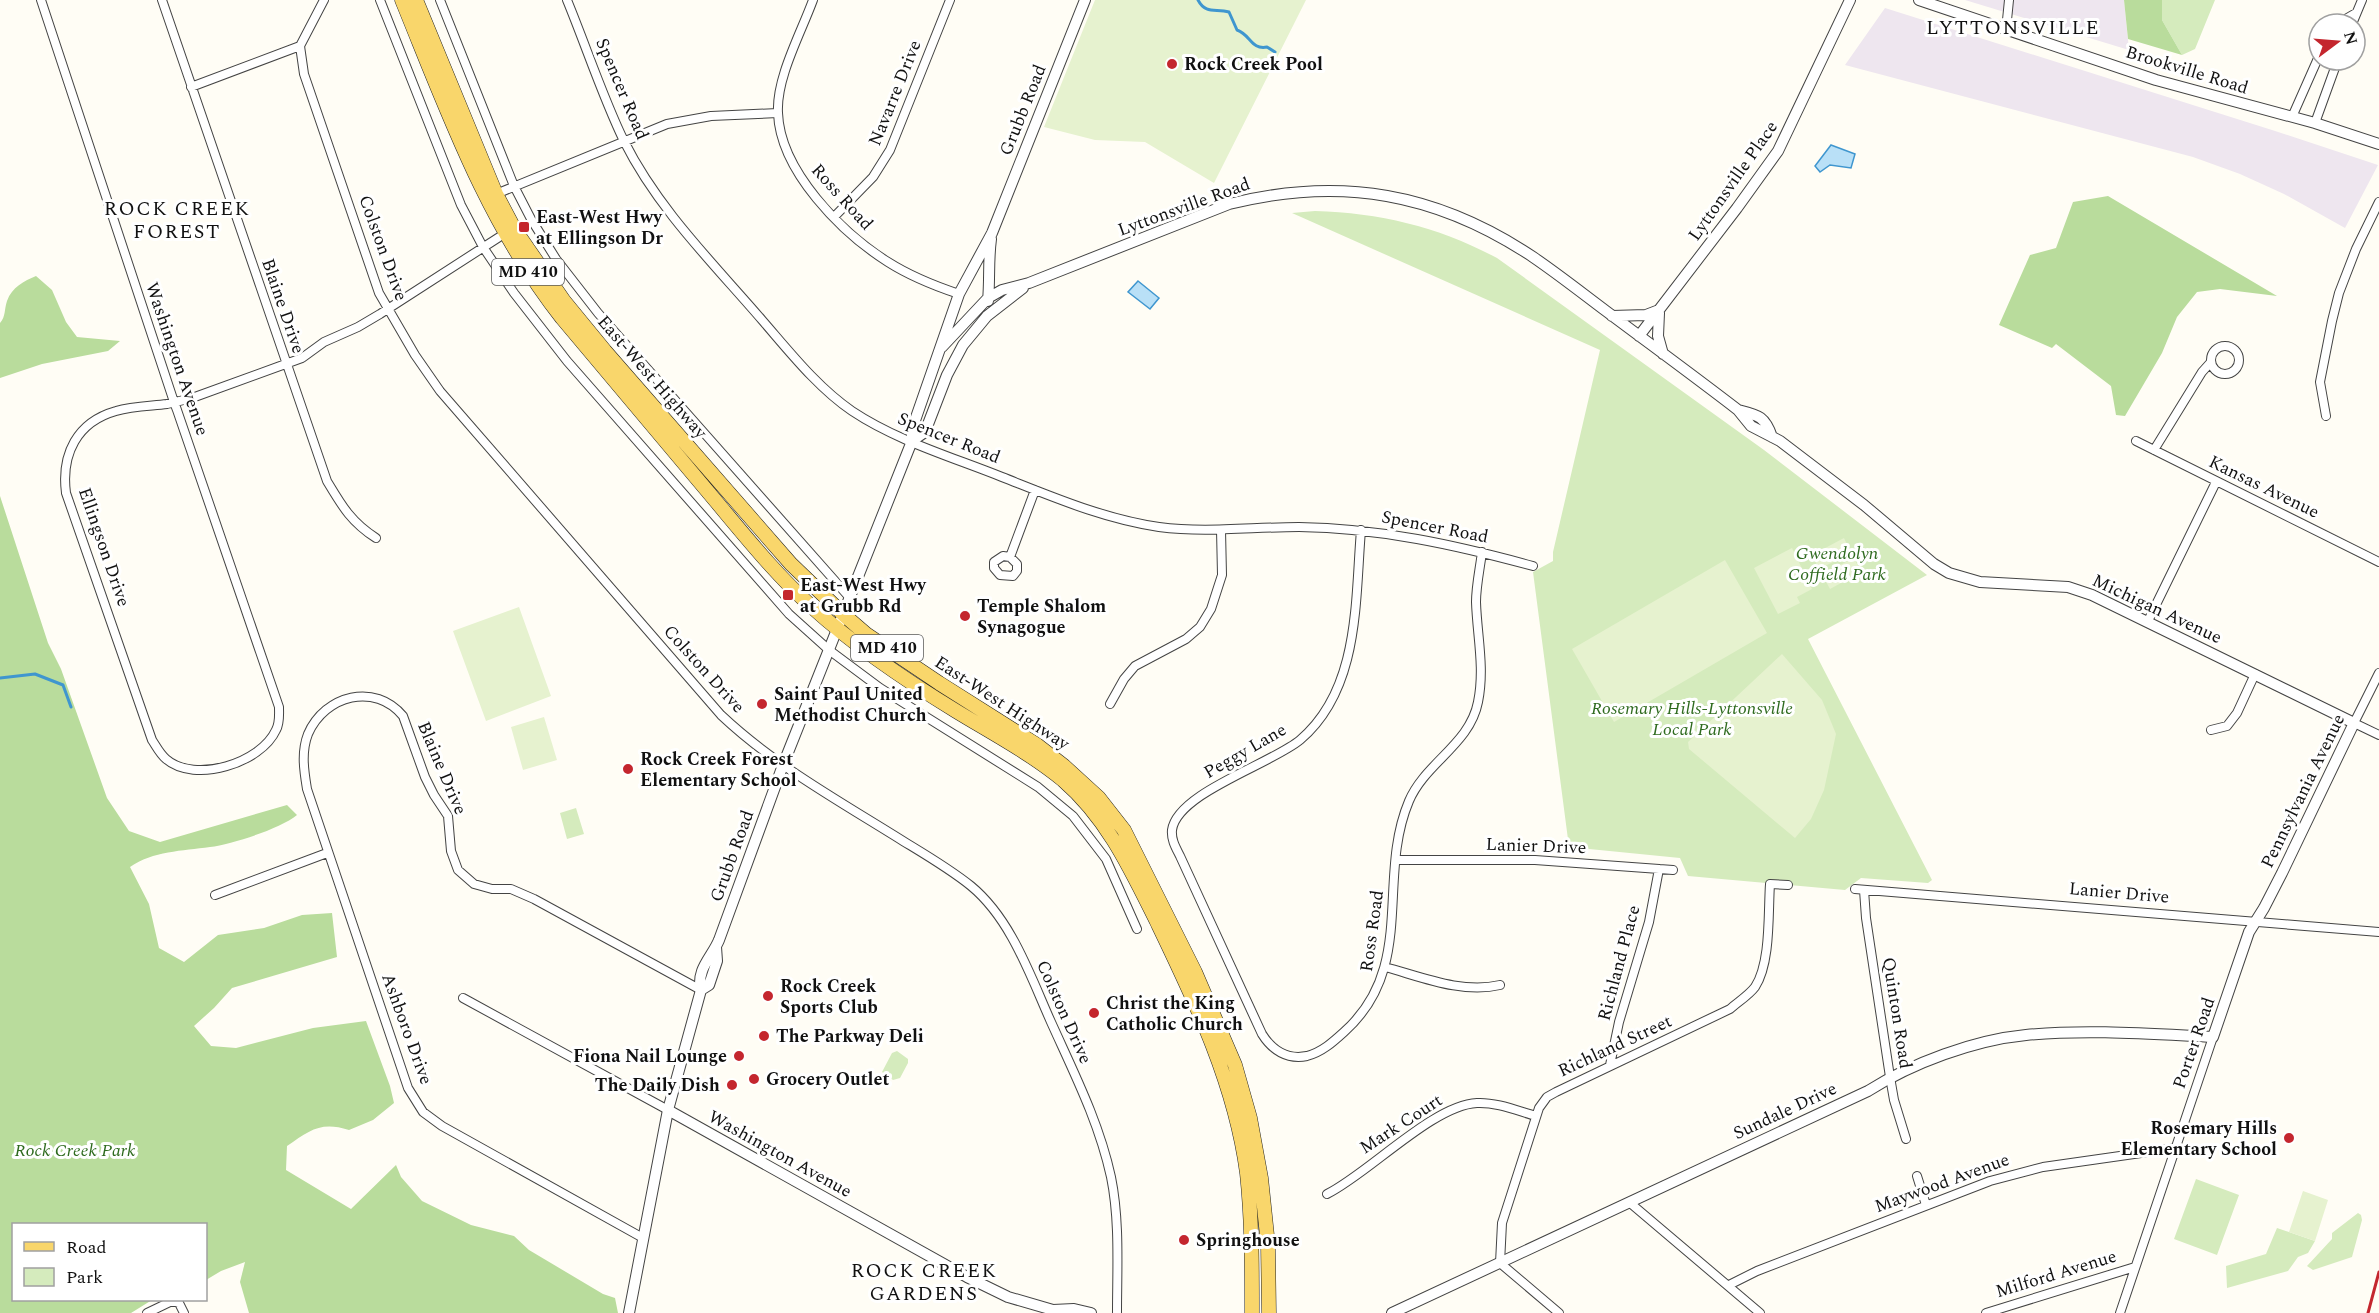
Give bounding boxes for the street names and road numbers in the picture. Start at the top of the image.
street label: Spencer Road [588,34,656,144]
street label: Navarre Drive [861,36,929,150]
street label: Brookville Road [2122,38,2252,102]
street label: Grubb Road [992,60,1054,160]
street label: Lyttonsville Place [1681,115,1785,247]
street label: Ross Road [805,157,879,237]
street label: Lyttonsville Road [1114,171,1254,243]
street label: Colston Drive [351,191,415,305]
street label: Blaine Drive [254,255,312,357]
road number: MD 410 [492,259,564,285]
street label: Washington Avenue [138,279,216,439]
street label: East-West Highway [591,309,714,446]
street label: Spencer Road [894,405,1004,471]
street label: Kansas Avenue [2204,449,2324,525]
street label: Ellingson Drive [71,484,137,610]
street label: Spencer Road [1379,503,1491,551]
street label: Michigan Avenue [2088,567,2226,651]
street label: Colston Drive [657,619,751,719]
road number: MD 410 [851,635,923,661]
street label: East-West Highway [929,649,1076,758]
street label: Pennsylvania Avenue [2254,709,2352,873]
street label: Peggy Lane [1199,716,1291,786]
street label: Blaine Drive [410,717,474,819]
street label: Grubb Road [703,806,761,906]
street label: Lanier Drive [1485,831,1587,861]
street label: Lanier Drive [2068,875,2170,911]
street label: Ross Road [1353,888,1391,974]
street label: Richland Place [1591,902,1647,1024]
street label: Quinton Road [1875,955,1919,1071]
street label: Colston Drive [1029,956,1099,1068]
street label: Ashboro Drive [374,970,440,1088]
street label: Porter Road [2166,994,2222,1092]
street label: Richland Street [1554,1008,1676,1084]
street label: Sundale Drive [1729,1075,1841,1147]
street label: Mark Court [1354,1087,1448,1161]
street label: Washington Avenue [703,1103,857,1205]
street label: Maywood Avenue [1871,1146,2013,1220]
street label: Milford Avenue [1992,1243,2120,1305]

